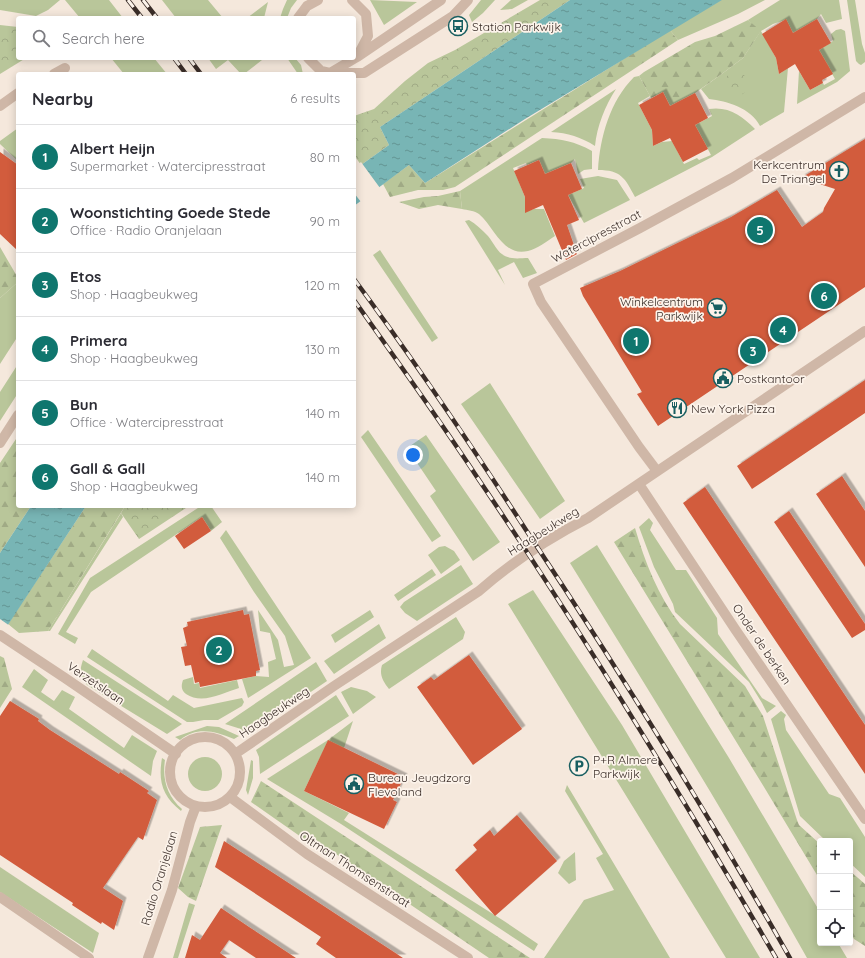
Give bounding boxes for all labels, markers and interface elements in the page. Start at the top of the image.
bus stop icon: Station Parkwijk [447,15,469,37]
search box [16,16,356,60]
place label: Station Parkwijk [472,19,561,34]
icon: search [30,27,52,49]
text: Search here [62,29,145,48]
text: Nearby [32,88,93,109]
text: 6 results [290,90,340,106]
text: Albert Heijn [70,139,155,158]
text: 1 [42,149,48,165]
text: 80 m [310,149,340,165]
place label: Kerkcentrum De Triangel [753,157,825,186]
text: Supermarket · Watercipresstraat [70,158,266,174]
church icon: Kerkcentrum De Triangel [828,160,850,182]
text: Woonstichting Goede Stede [70,203,271,222]
street label: Watercipresstraat [548,206,644,266]
text: 2 [41,213,49,229]
text: 90 m [310,213,340,229]
pin: 5 [747,215,773,245]
text: Office · Radio Oranjelaan [70,222,222,238]
text: Etos [70,267,101,286]
text: 3 [42,277,48,293]
text: 120 m [305,277,340,293]
pin: 6 [811,281,837,311]
text: Shop · Haagbeukweg [70,286,198,302]
place label: Winkelcentrum Parkwijk [620,294,703,323]
supermarket icon: Winkelcentrum Parkwijk [706,297,728,319]
pin: 4 [770,315,796,345]
pin: 1 [623,326,649,356]
text: Primera [70,331,128,350]
pin: 3 [740,336,766,366]
text: 4 [41,341,49,357]
text: 130 m [305,341,340,357]
text: Shop · Haagbeukweg [70,350,198,366]
public building icon: Postkantoor [712,367,734,389]
place label: Postkantoor [737,371,805,386]
text: Bun [70,395,98,414]
restaurant icon: New York Pizza [666,397,688,419]
place label: New York Pizza [691,401,775,416]
text: 5 [41,405,49,421]
text: 140 m [305,405,340,421]
text: Office · Watercipresstraat [70,414,224,430]
your location [403,445,423,465]
text: Gall & Gall [70,459,145,478]
text: 6 [41,469,49,485]
text: 140 m [305,469,340,485]
text: Shop · Haagbeukweg [70,478,198,494]
street label: Haagbeukweg [505,503,581,559]
street label: Onder de berken [730,601,794,687]
pin: 2 [206,635,232,665]
street label: Verzetslaan [65,658,127,708]
street label: Haagbeukweg [236,683,312,741]
place label: P+R Almere Parkwijk [593,752,658,781]
parking icon: P+R Almere Parkwijk [568,755,590,777]
place label: Bureau Jeugdzorg Flevoland [368,770,471,799]
public building icon: Bureau Jeugdzorg Flevoland [343,773,365,795]
street label: Oltman Thomsenstraat [297,828,413,910]
street label: Radio Oranjelaan [138,829,180,927]
map controls [817,838,853,946]
button: + [817,838,853,874]
button: − [817,874,853,910]
button: locate [817,910,853,946]

